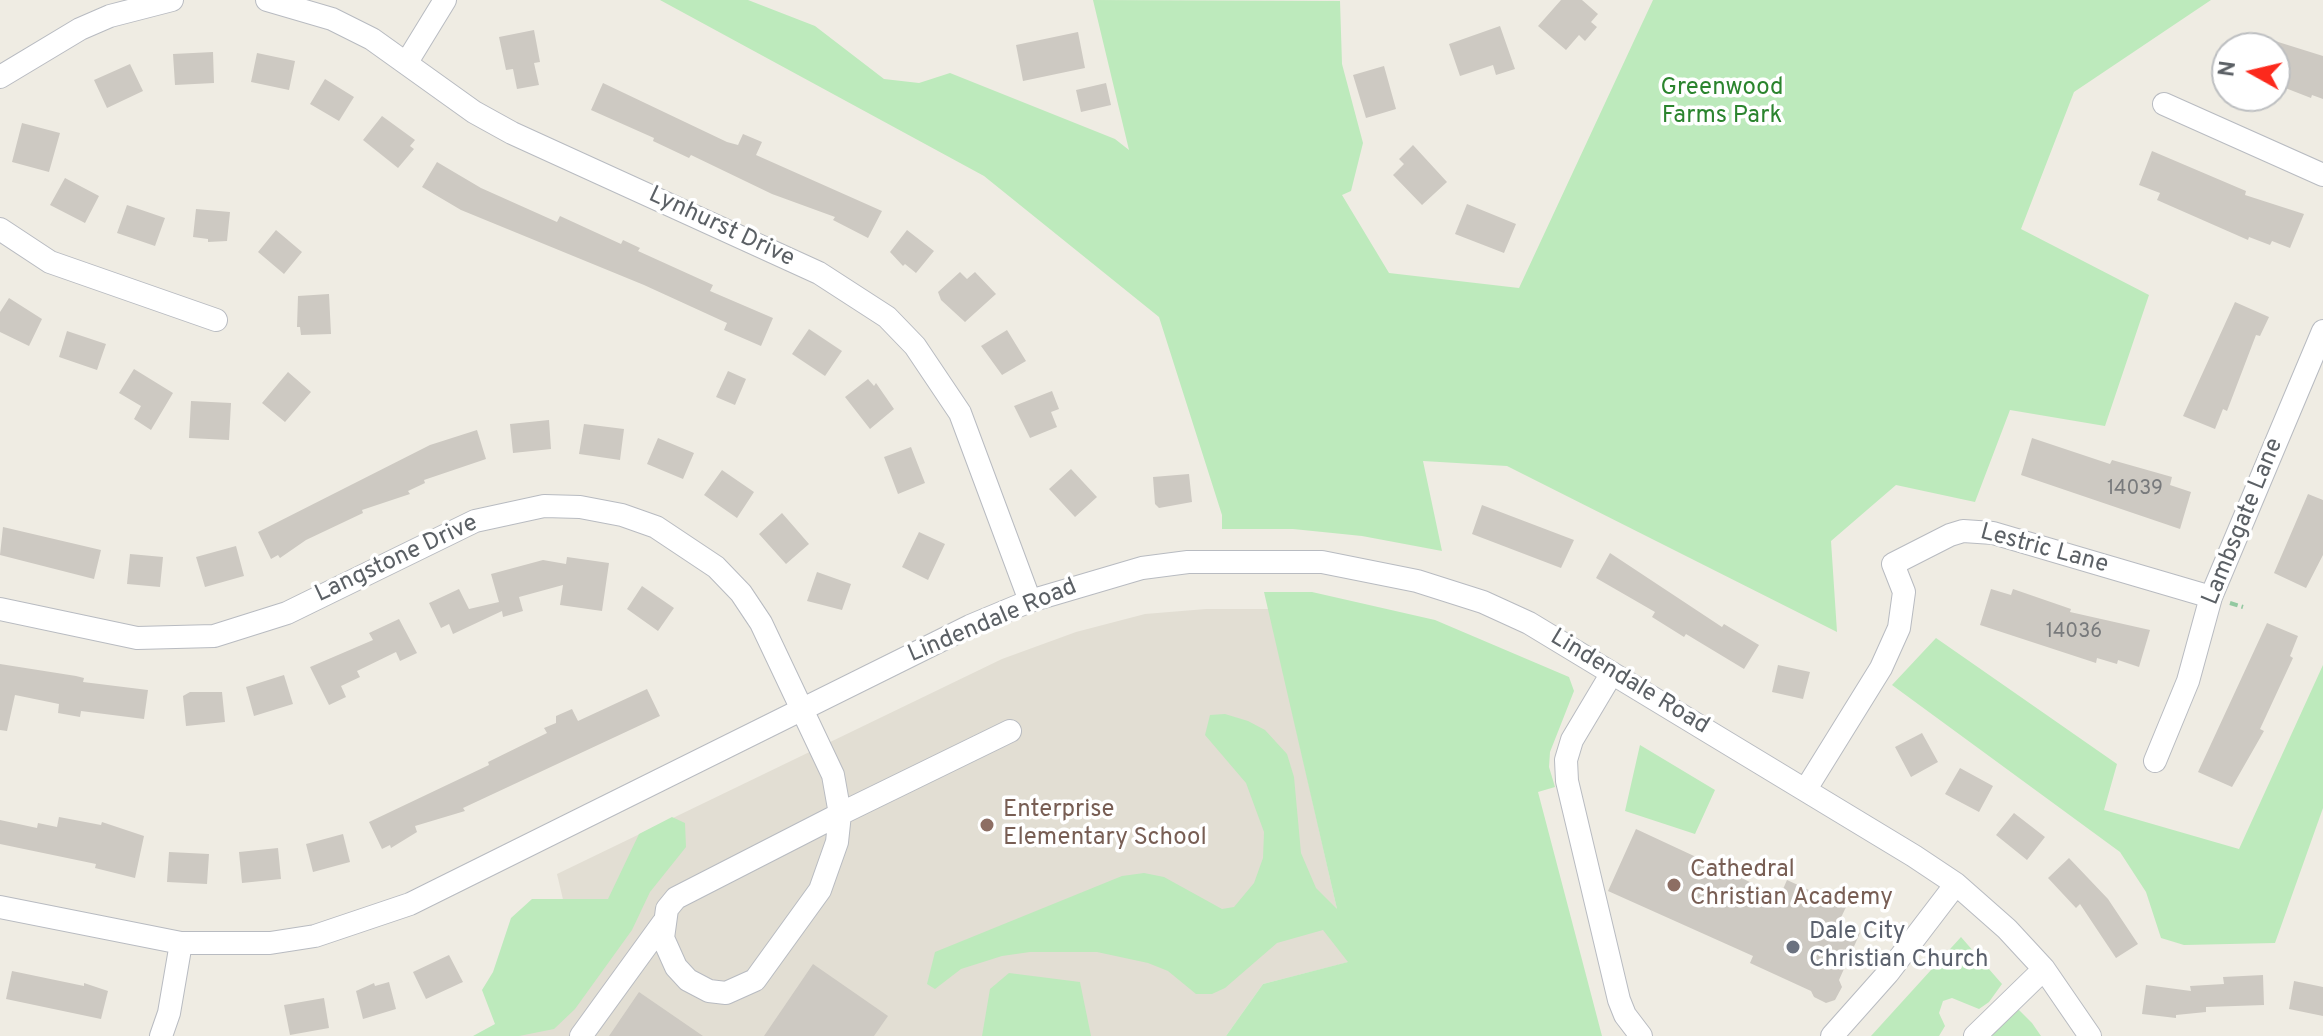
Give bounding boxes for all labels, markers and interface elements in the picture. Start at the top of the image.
north arrow [2211,32,2291,112]
text: N [2214,59,2243,79]
park label: Greenwood Farms Park [1661,75,1783,131]
street label: Lynhurst Drive [643,182,799,274]
street label: Lambsgate Lane [2197,434,2291,610]
house number: 14039 [2107,478,2163,502]
street label: Langstone Drive [311,510,483,610]
street label: Lestric Lane [1977,519,2111,581]
street label: Lindendale Road [904,573,1082,671]
house number: 14036 [2046,621,2102,645]
street label: Lindendale Road [1544,624,1714,742]
place label: Enterprise Elementary School [1003,797,1207,853]
marker: Enterprise Elementary School [978,816,996,834]
place label: Cathedral Christian Academy [1690,857,1893,913]
marker: Cathedral Christian Academy [1665,876,1683,894]
place label: Dale City Christian Church [1809,919,1988,975]
marker: Dale City Christian Church [1784,938,1802,956]

